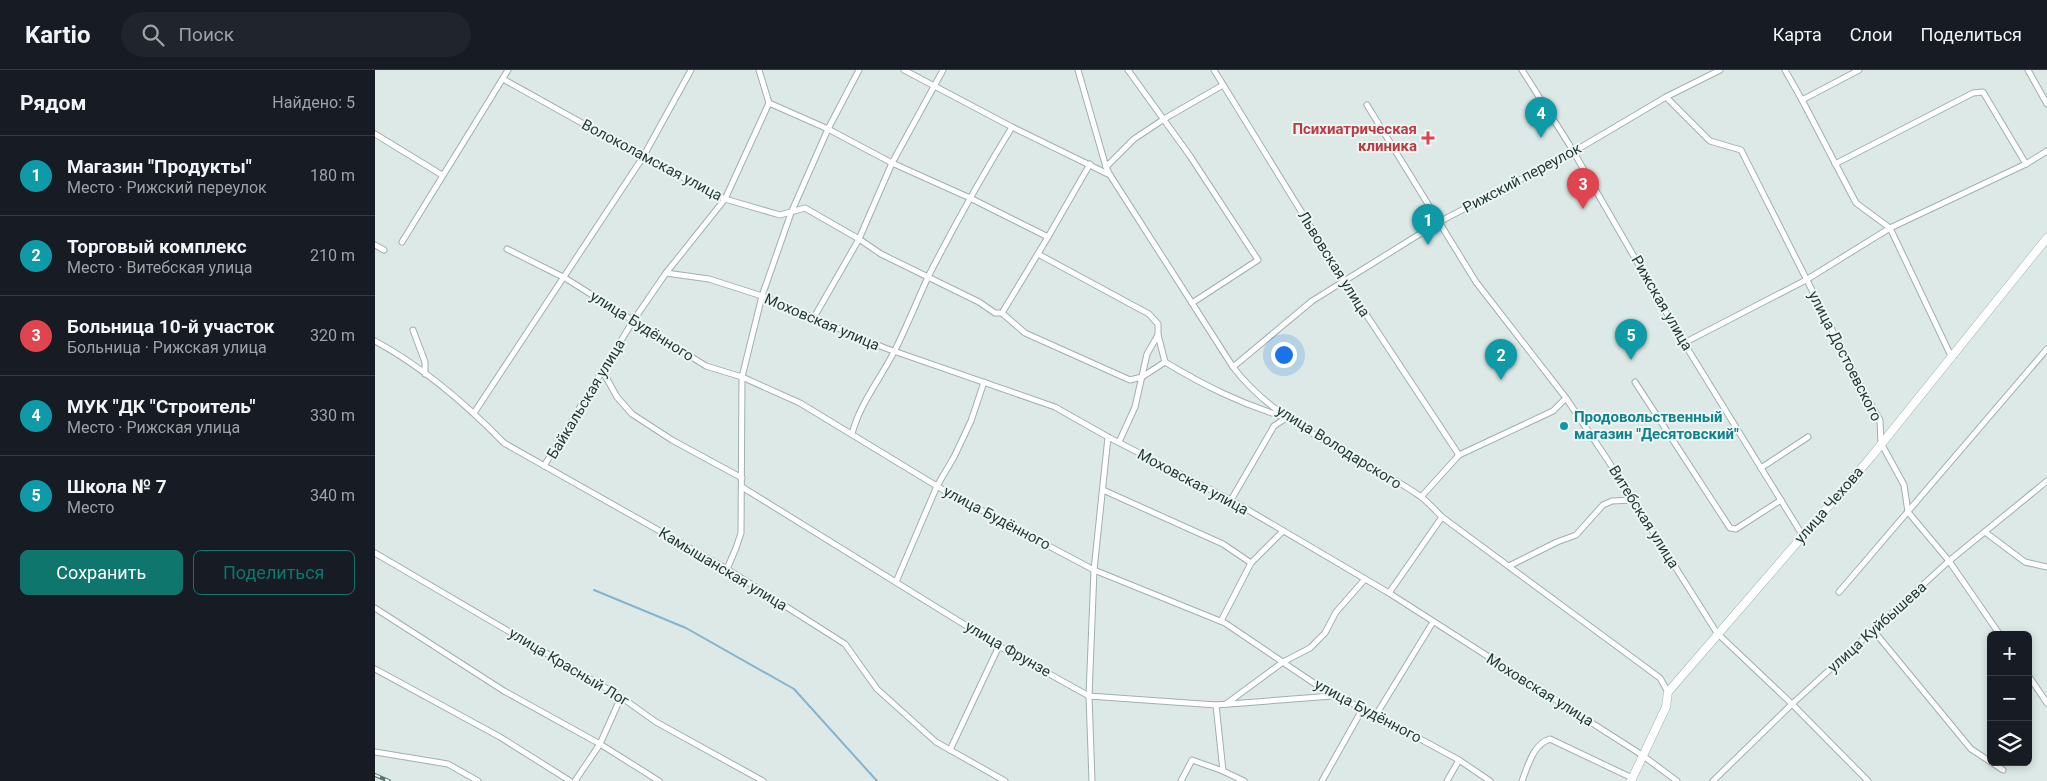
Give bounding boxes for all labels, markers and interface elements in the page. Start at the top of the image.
search box [121,12,471,57]
text: Kartio [25,21,91,49]
icon: search [139,21,167,49]
text: Поиск [179,23,234,46]
text: Карта [1773,24,1822,45]
text: Слои [1850,24,1893,45]
text: Поделиться [1921,24,2022,45]
text: Рядом [20,91,86,115]
text: Найдено: 5 [272,93,355,112]
pin: 4 [1525,97,1557,138]
street label: Волоколамская улица [579,115,725,205]
place label: Психиатрическая клиника [1292,120,1417,155]
marker: Психиатрическая клиника [1421,131,1435,145]
street label: Рижский переулок [1460,139,1584,217]
text: Магазин "Продукты" [67,155,252,178]
text: 1 [31,166,41,185]
text: 180 m [310,166,355,185]
pin: 3 [1567,168,1599,209]
text: Место · Рижский переулок [67,178,267,197]
pin: 1 [1412,204,1444,245]
street label: Львовская улица [1294,208,1374,320]
text: Торговый комплекс [67,235,247,258]
text: 2 [31,246,41,265]
text: 210 m [310,246,355,265]
street label: Рижская улица [1628,252,1696,354]
text: Место · Витебская улица [67,258,252,277]
street label: улица Будённого [587,287,697,365]
street label: улица Достоевского [1804,288,1886,424]
street label: Моховская улица [762,290,882,354]
text: Больница 10-й участок [67,315,275,338]
pin: 5 [1615,319,1647,360]
text: 3 [31,326,41,345]
text: 320 m [310,326,355,345]
street label: Байкальская улица [543,336,629,462]
text: Больница · Рижская улица [67,338,267,357]
pin: 2 [1485,339,1517,380]
your location [1271,342,1297,368]
text: МУК "ДК "Строитель" [67,395,256,418]
street label: улица Володарского [1273,401,1405,493]
text: 4 [31,406,41,425]
text: 330 m [310,406,355,425]
place label: Продовольственный магазин "Деcятовский" [1574,408,1739,443]
text: Место · Рижская улица [67,418,240,437]
marker: Продовольственный магазин "Деcятовский" [1558,420,1570,432]
street label: Моховская улица [1134,445,1252,519]
street label: Витебская улица [1605,462,1683,572]
street label: улица Чехова [1791,463,1867,547]
text: Школа № 7 [67,475,167,498]
street label: улица Будённого [940,482,1054,554]
text: 5 [31,486,41,505]
text: 340 m [310,486,355,505]
text: Место [67,498,114,517]
street label: Камышанская улица [655,523,791,615]
button: Сохранить [20,550,183,595]
button: Поделиться [193,550,355,595]
street label: улица Куйбышева [1824,578,1930,676]
street label: улица Фрунзе [962,617,1054,681]
street label: улица Красный Лог [506,624,633,710]
map controls [1987,631,2032,766]
button: + [1987,631,2032,676]
street label: Моховская улица [1483,650,1597,730]
street label: улица Будённого [1311,675,1425,747]
button: − [1987,676,2032,721]
button: layers [1987,721,2032,766]

